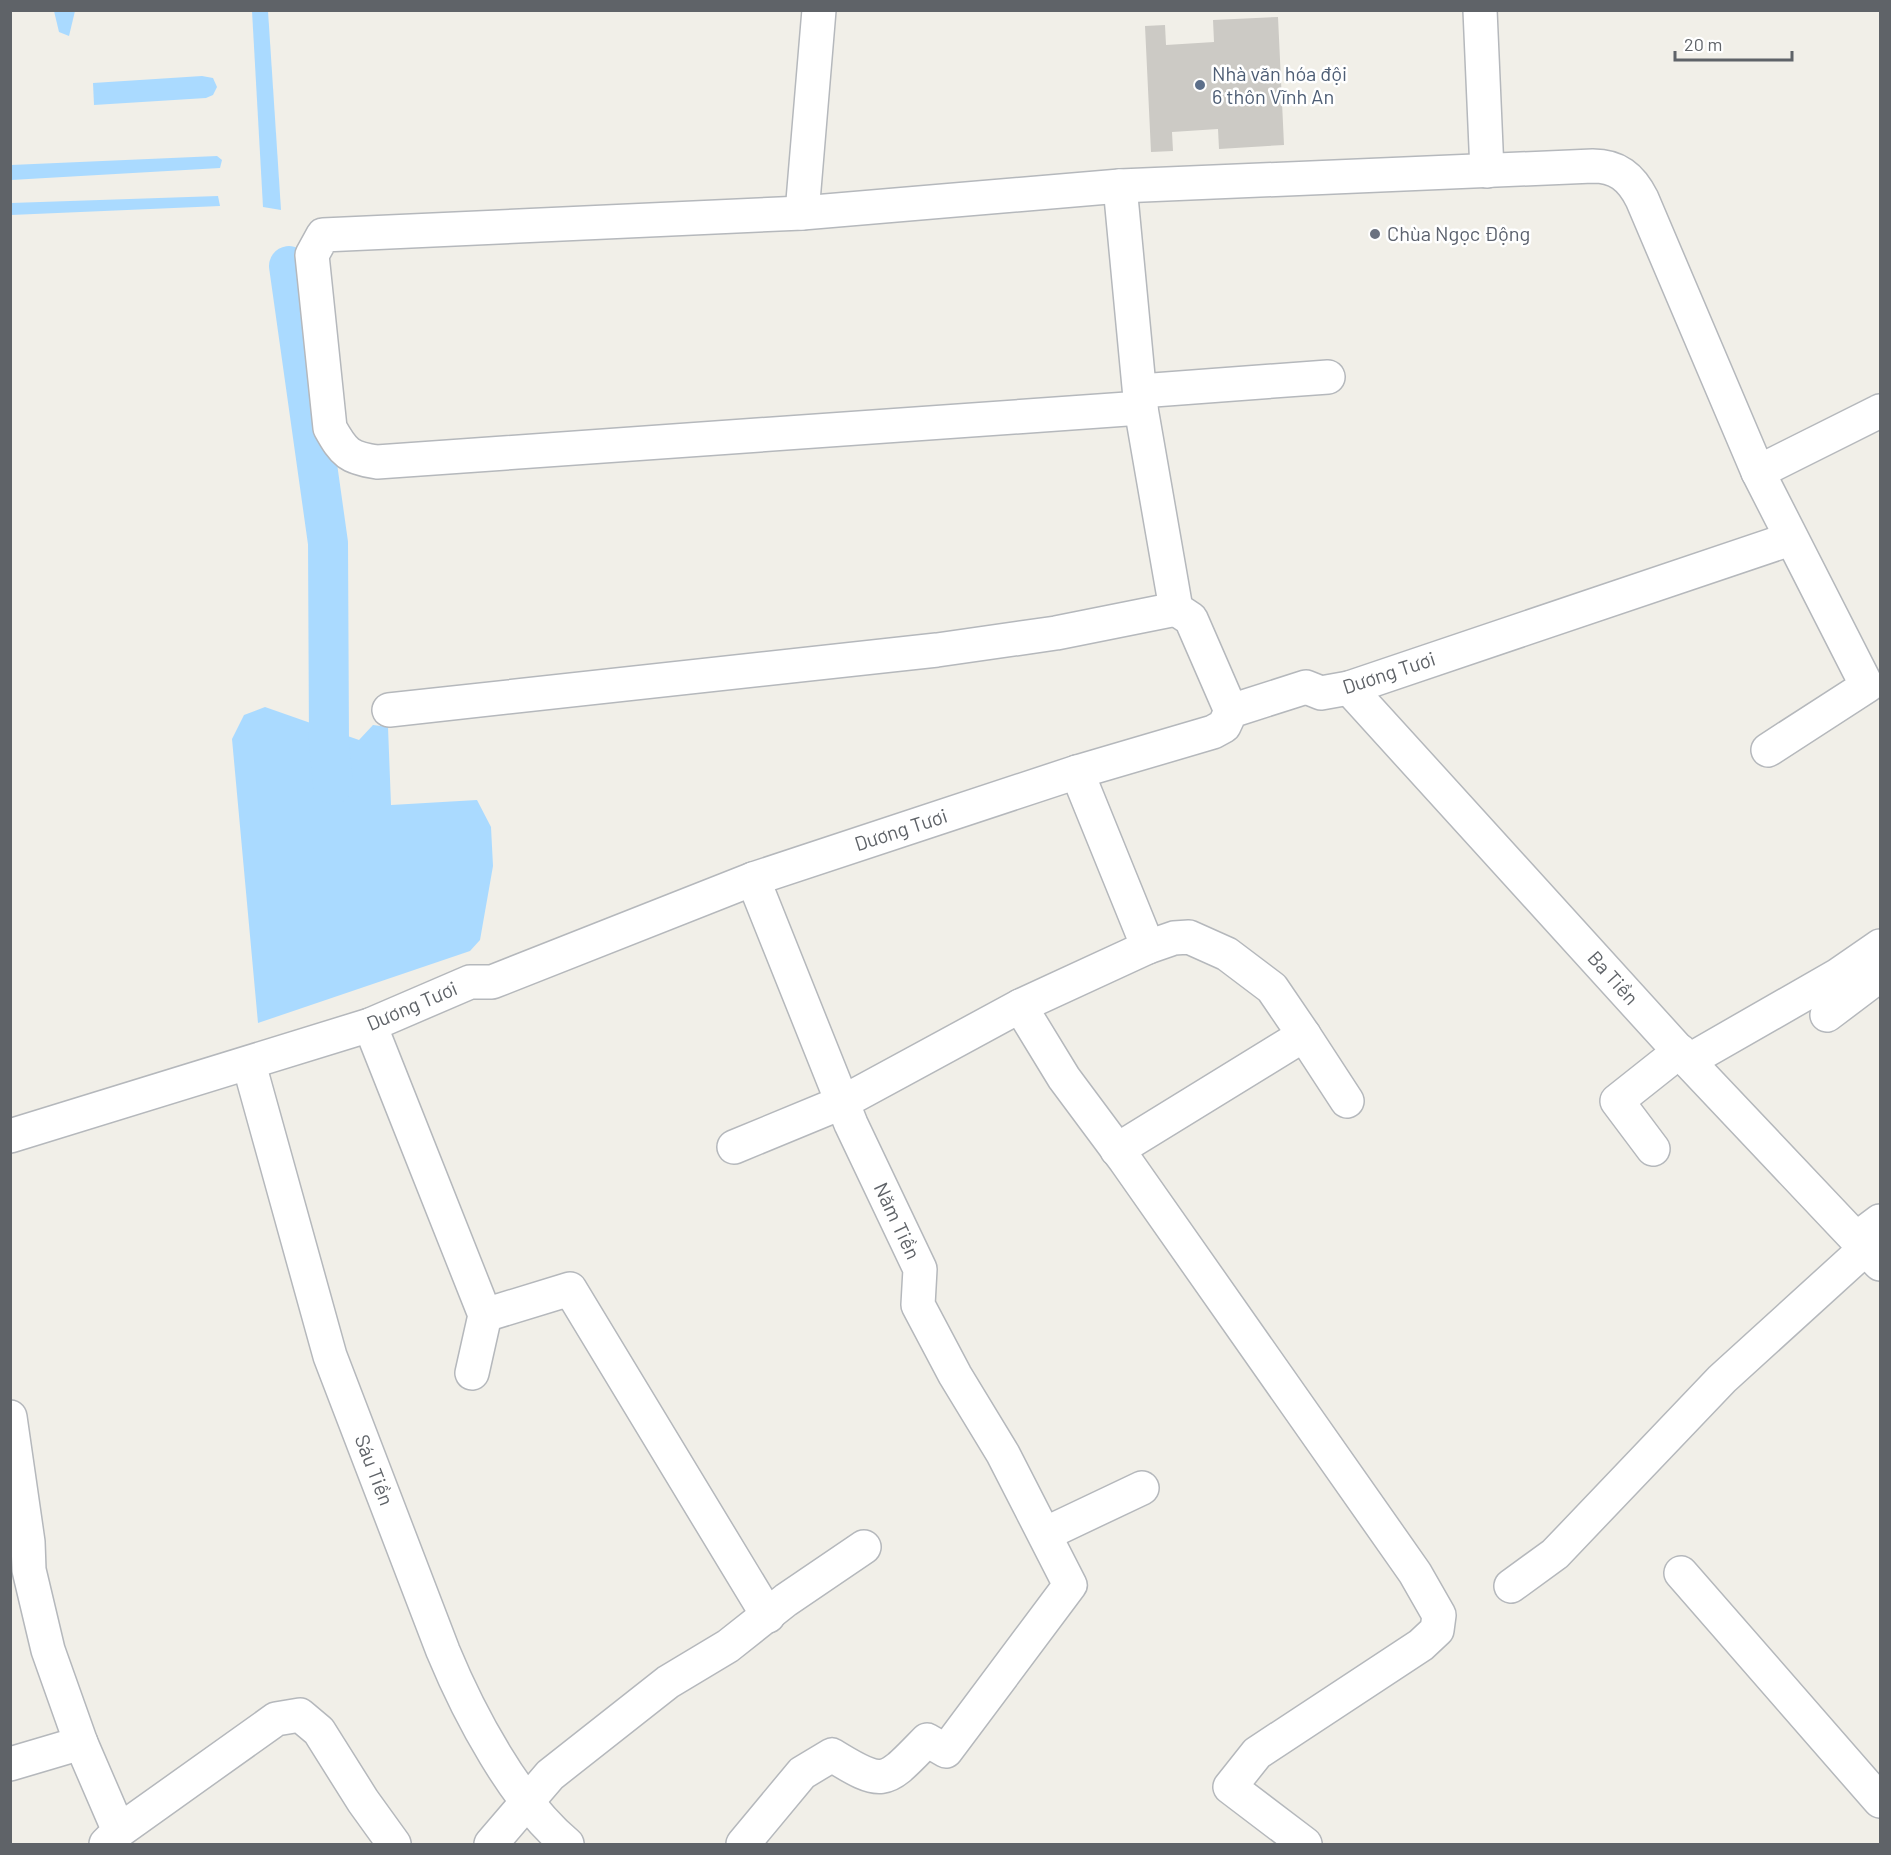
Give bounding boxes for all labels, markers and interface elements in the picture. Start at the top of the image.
scale bar [1675,24,1792,62]
text: 20 m [1684,33,1722,55]
place label: Nhà văn hóa đội 6 thôn Vĩnh An [1212,61,1347,108]
marker: Nhà văn hóa đội 6 thôn Vĩnh An [1193,78,1207,92]
place label: Chùa Ngọc Động [1387,221,1530,245]
marker: Chùa Ngọc Động [1368,227,1382,241]
street label: Dương Tươi [1339,646,1438,698]
street label: Dương Tươi [851,803,950,855]
street label: Ba Tiền [1583,945,1644,1009]
street label: Dương Tươi [363,975,461,1035]
street label: Năm Tiền [870,1178,926,1263]
street label: Sáu Tiền [350,1431,399,1509]

